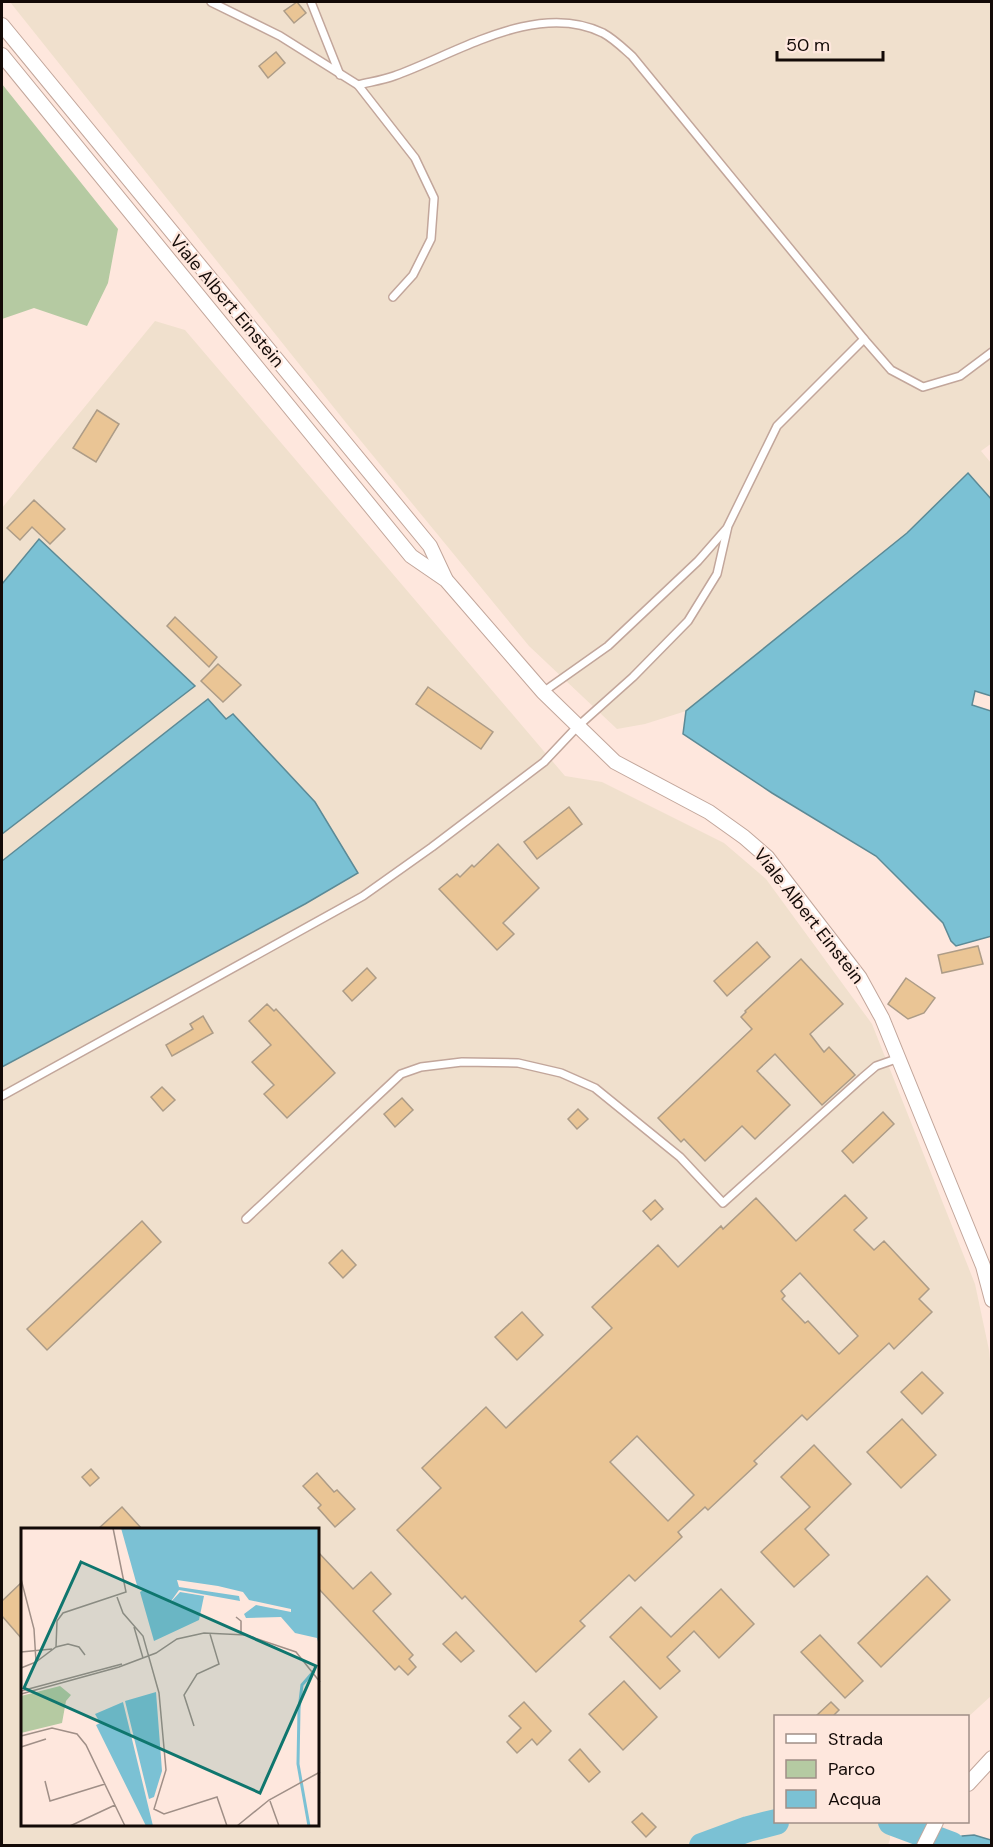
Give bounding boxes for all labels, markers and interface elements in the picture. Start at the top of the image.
scale bar [777,24,884,62]
text: 50 m [786,33,830,57]
street label: Viale Albert Einstein [164,230,290,372]
street label: Viale Albert Einstein [748,843,870,989]
inset map [21,1528,320,1826]
legend [774,1715,969,1823]
text: Strada [828,1727,883,1751]
text: Parco [828,1757,875,1781]
text: Acqua [828,1787,881,1811]

